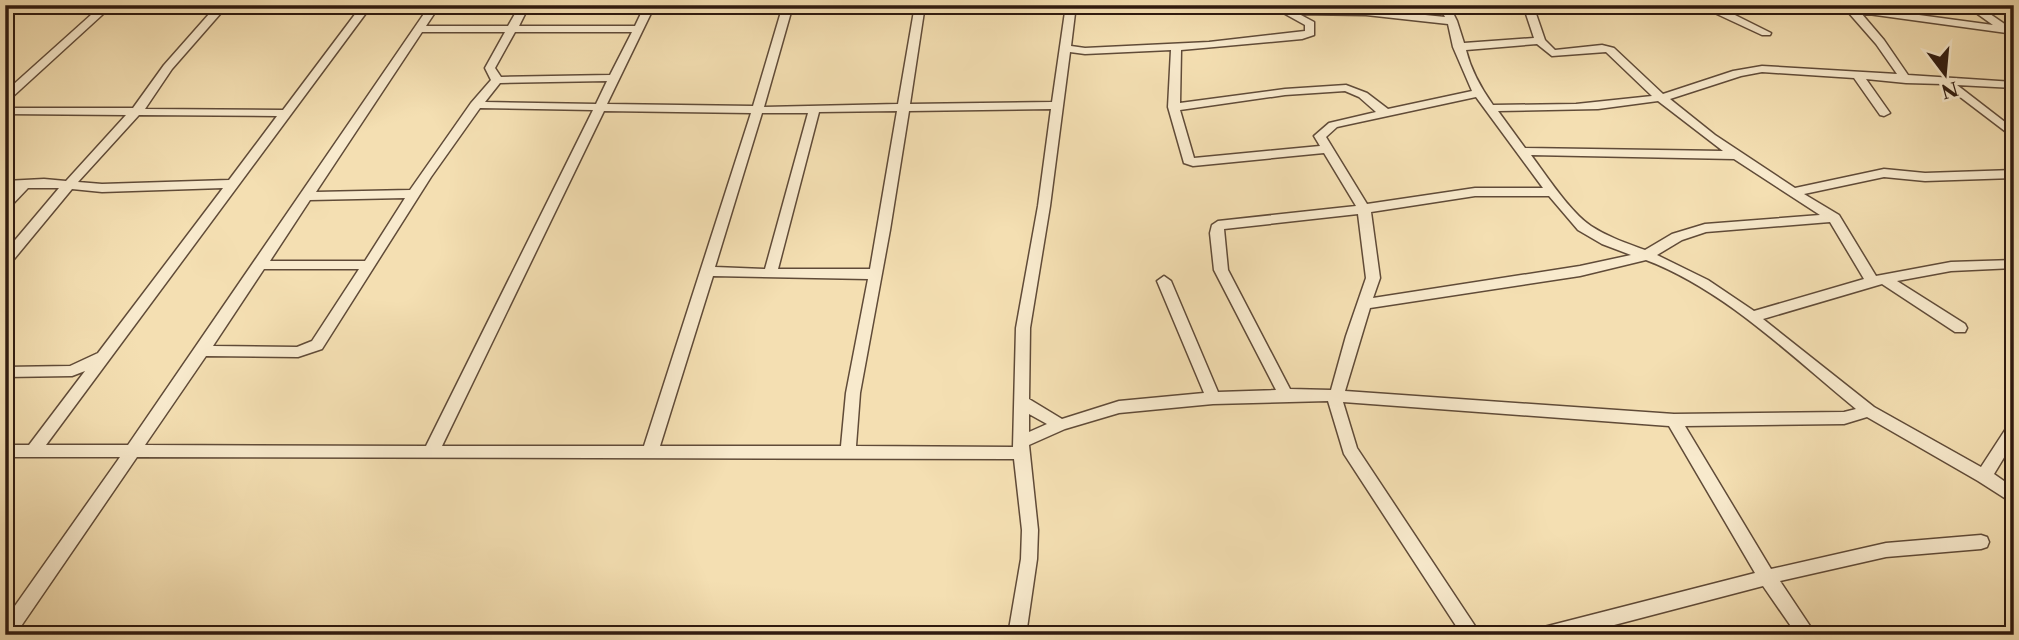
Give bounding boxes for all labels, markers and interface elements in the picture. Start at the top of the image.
north arrow [1910,38,1980,108]
text: N [1938,77,1961,103]

